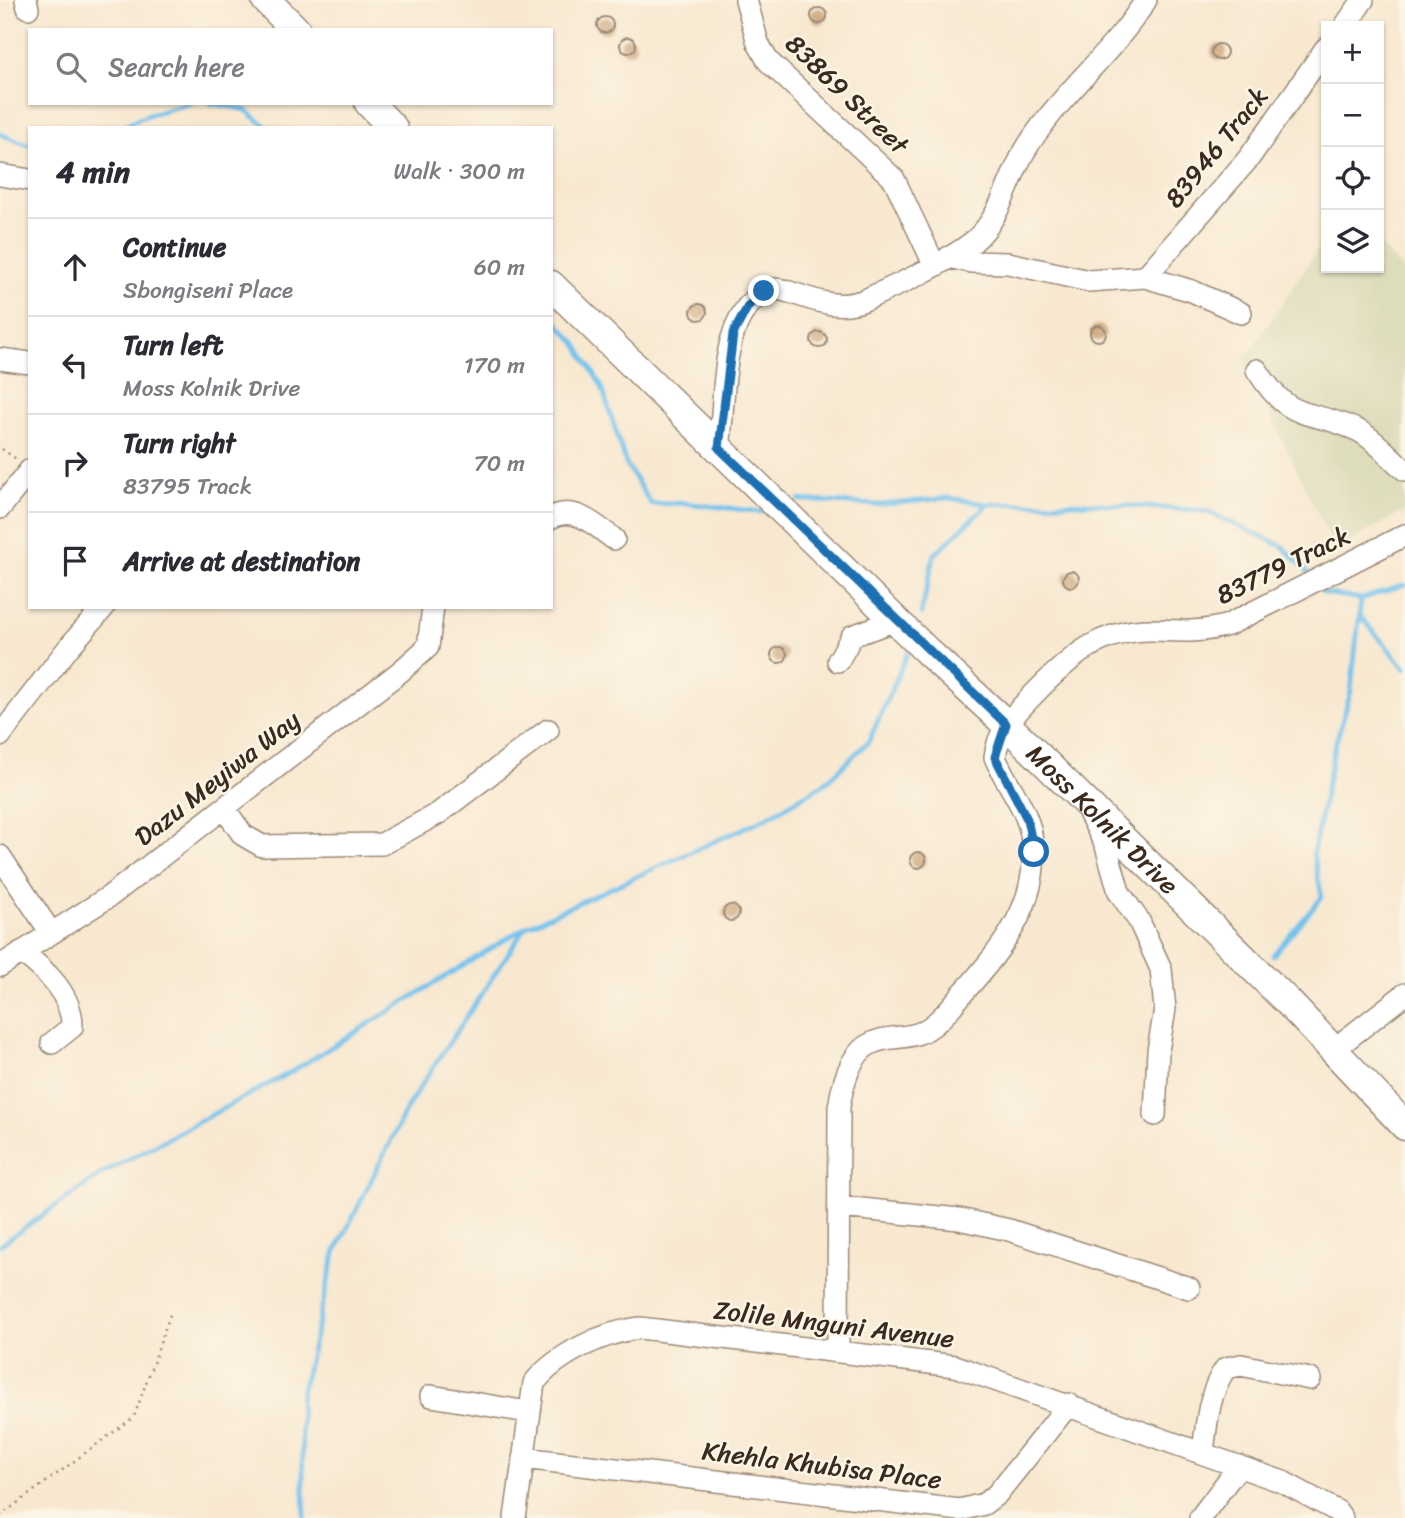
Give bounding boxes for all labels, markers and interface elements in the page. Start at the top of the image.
map controls [1321,21,1384,273]
button: + [1321,21,1384,84]
street label: 83869 Street [774,22,921,167]
search box [28,28,553,105]
text: Search here [108,44,245,90]
icon: search [52,48,90,86]
street label: 83946 Track [1152,76,1280,218]
button: − [1321,84,1384,147]
text: 4 min [56,145,130,199]
button: locate [1321,147,1384,210]
text: Walk · 300 m [393,151,525,192]
button: layers [1321,210,1384,273]
text: Continue [123,224,226,270]
text: 60 m [474,247,525,288]
icon: ahead [56,248,94,286]
text: Sbongiseni Place [123,270,293,311]
route end [748,275,779,306]
text: Turn left [123,322,223,368]
text: 170 m [464,345,525,386]
icon: left [56,346,94,384]
text: Moss Kolnik Drive [123,368,300,409]
text: Turn right [123,420,236,466]
text: 70 m [474,443,525,484]
icon: right [56,444,94,482]
text: 83795 Track [123,466,252,507]
street label: 83779 Track [1208,513,1358,617]
text: Arrive at destination [123,538,360,584]
icon: arrive [56,542,94,580]
street label: Dazu Meyiwa Way [123,698,311,858]
street label: Moss Kolnik Drive [1015,732,1190,906]
route start [1018,836,1049,867]
street label: Zolile Mnguni Avenue [711,1286,957,1362]
street label: Khehla Khubisa Place [700,1427,944,1503]

